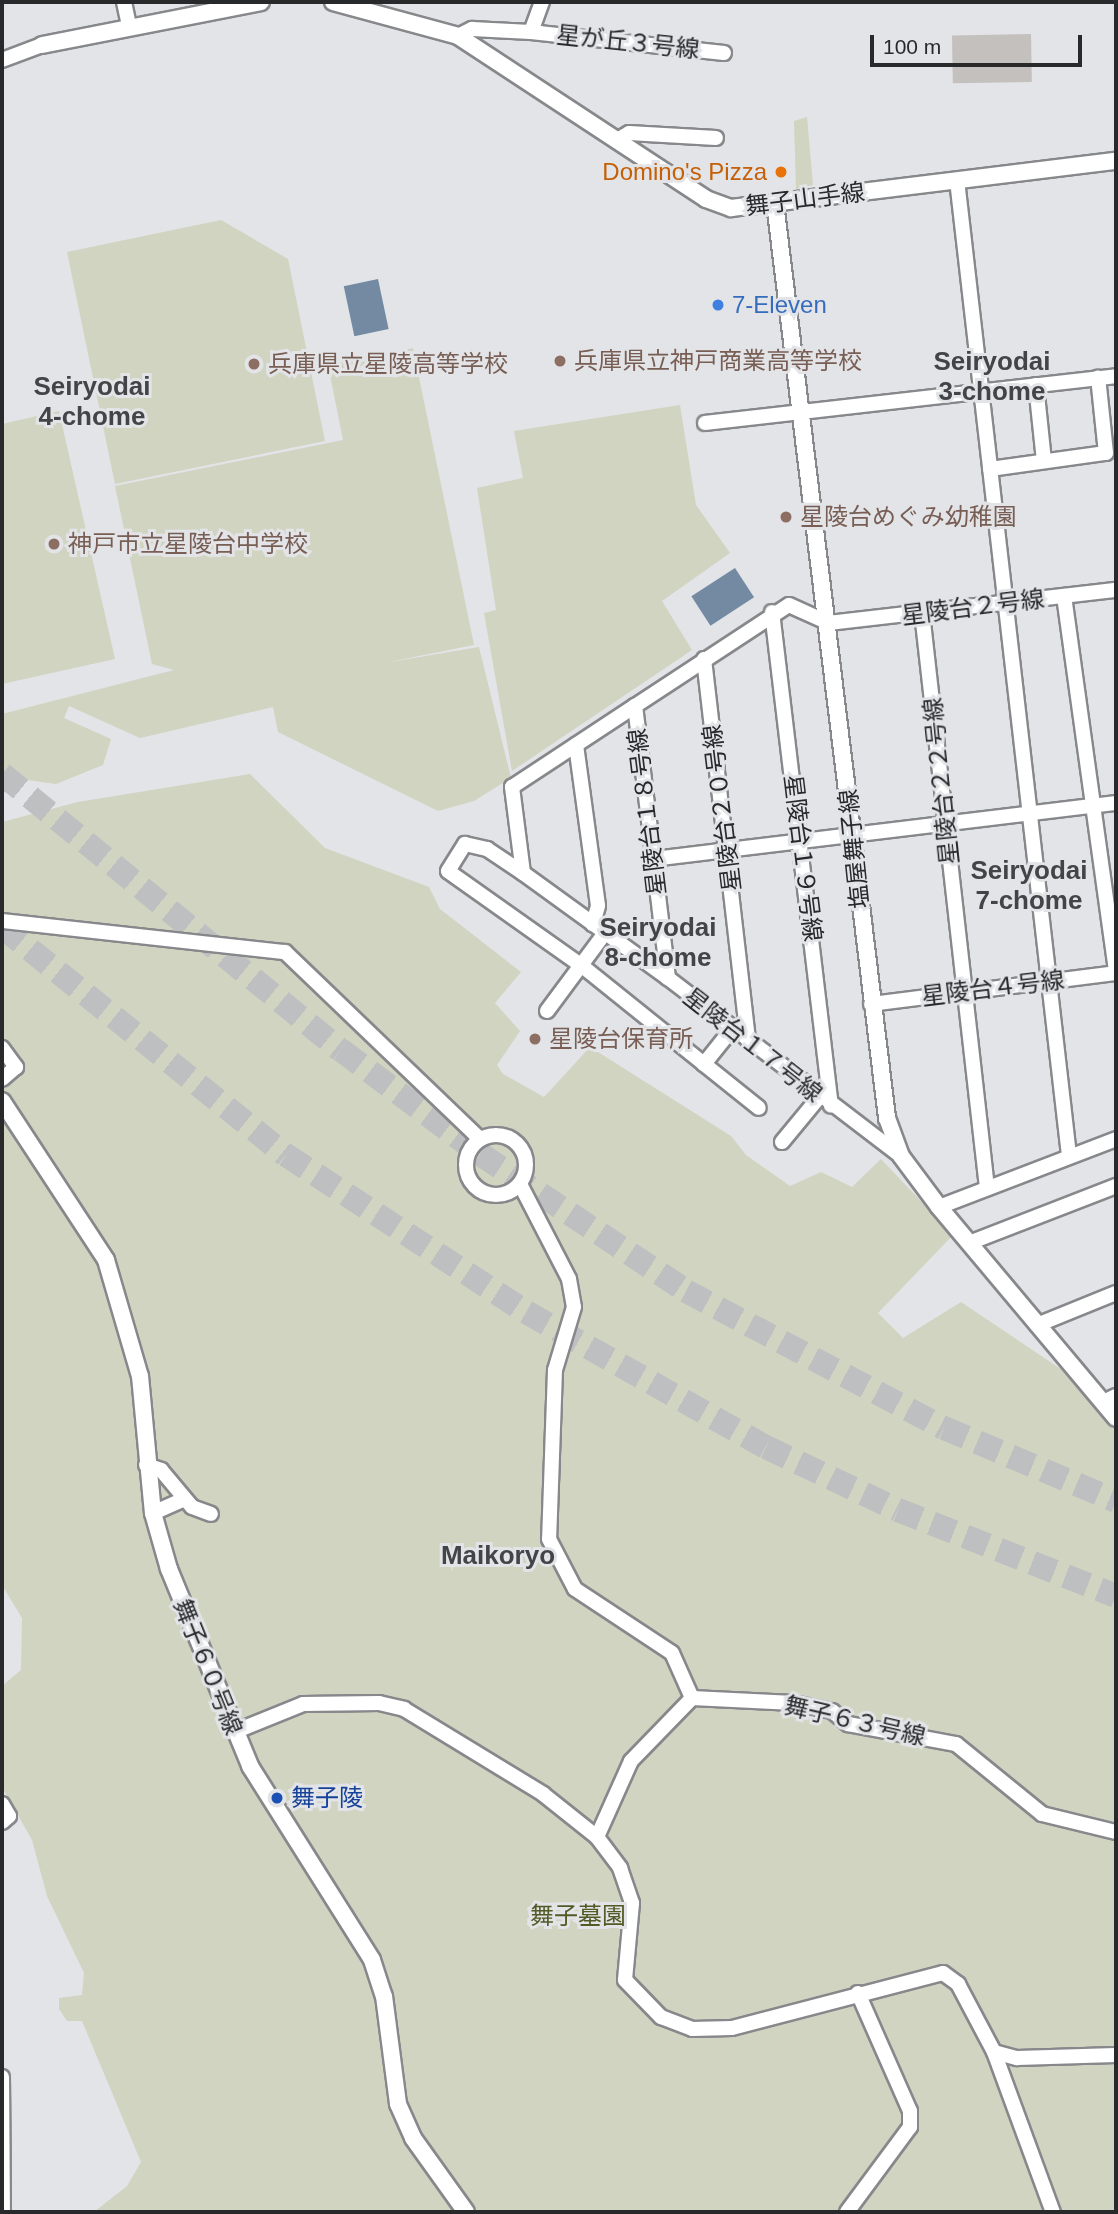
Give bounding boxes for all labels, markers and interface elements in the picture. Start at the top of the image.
street label: 星が丘３号線 [555,20,701,64]
scale bar [873,21,1085,65]
text: 100 m [883,35,941,58]
place label: Domino's Pizza [602,158,767,186]
marker: Domino's Pizza [773,164,789,180]
street label: 舞子山手線 [744,177,866,221]
place label: 7-Eleven [732,291,827,319]
marker: 7-Eleven [710,297,726,313]
district label: Seiryodai 3-chome [933,346,1051,408]
place label: 兵庫県立神戸商業高等学校 [574,347,862,375]
place label: 兵庫県立星陵高等学校 [268,350,508,378]
marker: 兵庫県立神戸商業高等学校 [552,353,568,369]
marker: 兵庫県立星陵高等学校 [246,356,262,372]
district label: Seiryodai 4-chome [33,371,151,432]
place label: 星陵台めぐみ幼稚園 [800,503,1016,531]
marker: 星陵台めぐみ幼稚園 [778,509,794,525]
place label: 神戸市立星陵台中学校 [68,530,308,558]
marker: 神戸市立星陵台中学校 [46,536,62,552]
street label: 星陵台２号線 [900,584,1046,630]
street label: 星陵台２２号線 [918,696,964,866]
street label: 星陵台２０号線 [697,723,747,893]
street label: 星陵台１８号線 [622,727,672,897]
street label: 星陵台１９号線 [778,773,828,943]
street label: 塩屋舞子線 [833,788,875,910]
district label: Seiryodai 7-chome [970,855,1088,917]
district label: Seiryodai 8-chome [599,912,717,974]
street label: 星陵台４号線 [920,965,1066,1011]
street label: 星陵台１７号線 [678,982,828,1108]
place label: 星陵台保育所 [549,1025,693,1053]
marker: 星陵台保育所 [527,1031,543,1047]
district label: Maikoryo [441,1540,555,1572]
street label: 舞子６０号線 [168,1595,248,1739]
street label: 舞子６３号線 [782,1691,928,1751]
place label: 舞子陵 [291,1784,363,1812]
marker: 舞子陵 [269,1790,285,1806]
park label: 舞子墓園 [530,1902,626,1930]

